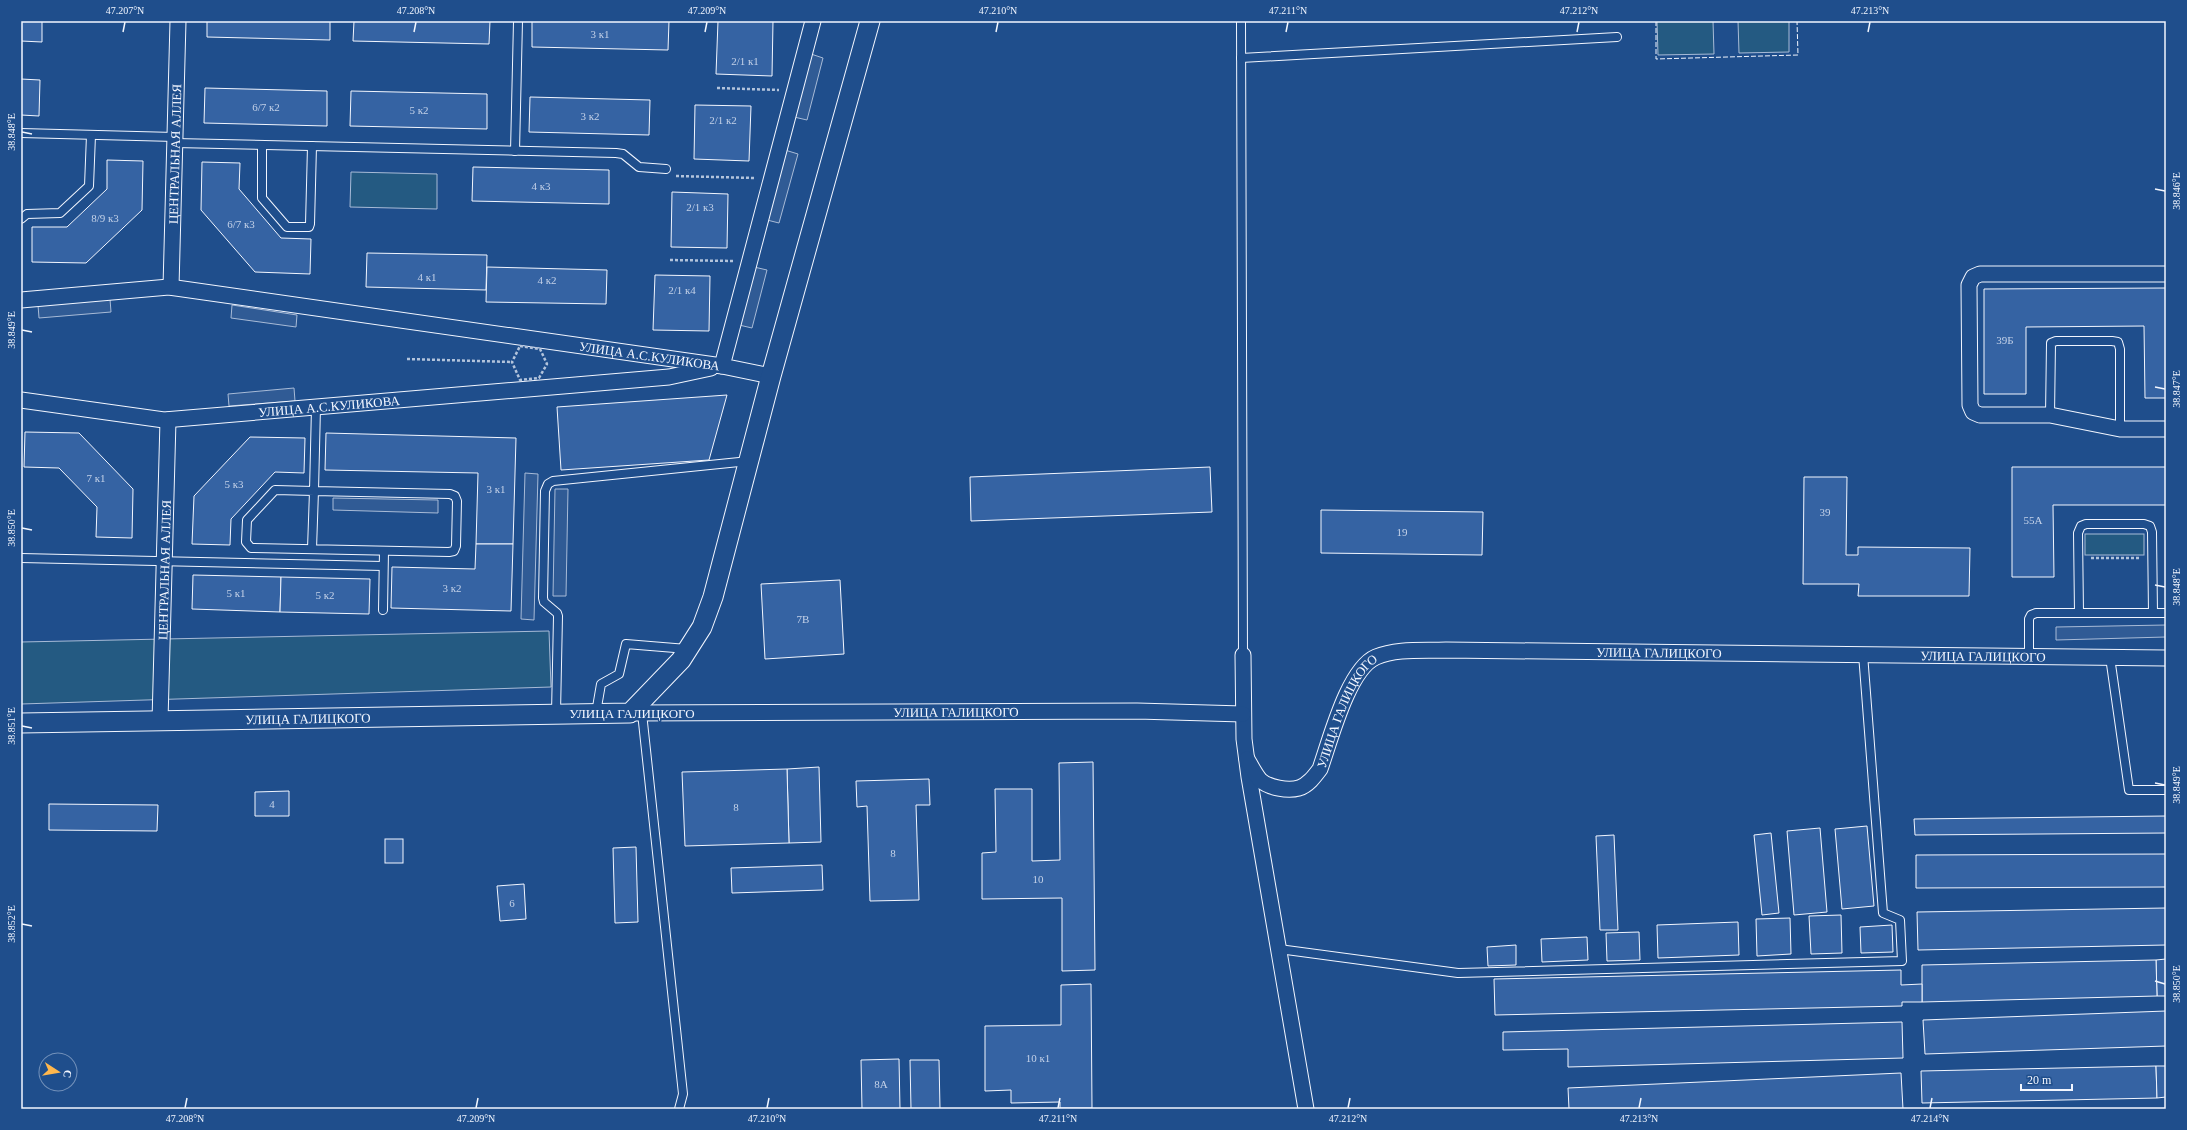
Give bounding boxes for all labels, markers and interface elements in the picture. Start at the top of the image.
text: 47.207°N [106,5,144,16]
text: 47.208°N [397,5,435,16]
text: 47.209°N [688,5,726,16]
text: 47.210°N [979,5,1017,16]
text: 47.211°N [1269,5,1307,16]
text: 47.212°N [1560,5,1598,16]
text: 47.213°N [1851,5,1889,16]
house number: 3 к1 [590,28,610,40]
house number: 2/1 к1 [731,55,759,67]
street label: ЦЕНТРАЛЬНАЯ АЛЛЕЯ [165,83,184,224]
house number: 6/7 к2 [252,101,280,113]
house number: 5 к2 [409,104,429,116]
house number: 3 к2 [580,110,600,122]
text: 38.848°E [6,113,17,151]
house number: 2/1 к2 [709,114,737,126]
text: 38.846°E [2171,172,2182,210]
house number: 4 к3 [531,180,551,192]
house number: 2/1 к3 [686,201,714,213]
house number: 8/9 к3 [91,212,119,224]
house number: 6/7 к3 [227,218,255,230]
house number: 4 к1 [417,271,437,283]
house number: 4 к2 [537,274,557,286]
house number: 2/1 к4 [668,284,696,296]
text: 38.849°E [6,311,17,349]
house number: 39Б [1996,334,2014,346]
street label: УЛИЦА А.С.КУЛИКОВА [578,338,721,373]
text: 38.847°E [2171,370,2182,408]
street label: УЛИЦА А.С.КУЛИКОВА [258,392,401,419]
house number: 7 к1 [86,472,106,484]
house number: 5 к3 [224,478,244,490]
house number: 3 к1 [486,483,506,495]
street label: ЦЕНТРАЛЬНАЯ АЛЛЕЯ [155,499,173,640]
house number: 39 [1820,506,1831,518]
text: 38.850°E [6,509,17,547]
house number: 55А [2024,514,2043,526]
house number: 19 [1397,526,1408,538]
text: 38.848°E [2171,568,2182,606]
house number: 3 к2 [442,582,462,594]
house number: 5 к1 [226,587,246,599]
house number: 5 к2 [315,589,335,601]
house number: 7В [797,613,809,625]
street label: УЛИЦА ГАЛИЦКОГО [1596,644,1722,661]
street label: УЛИЦА ГАЛИЦКОГО [1920,648,2046,664]
street label: УЛИЦА ГАЛИЦКОГО [1313,651,1380,770]
street label: УЛИЦА ГАЛИЦКОГО [893,704,1019,719]
street label: УЛИЦА ГАЛИЦКОГО [569,706,695,721]
text: 38.851°E [6,707,17,745]
street label: УЛИЦА ГАЛИЦКОГО [245,710,371,727]
text: 38.849°E [2171,766,2182,804]
house number: 4 [269,798,275,810]
house number: 8 [733,801,739,813]
house number: 8 [890,847,896,859]
house number: 10 [1033,873,1044,885]
house number: 6 [509,897,515,909]
text: 38.852°E [6,905,17,943]
text: 38.850°E [2171,965,2182,1003]
north arrow [38,1052,78,1092]
house number: 10 к1 [1026,1052,1050,1064]
scale bar [2021,1066,2072,1092]
text: С [61,1069,74,1079]
text: 20 m [2027,1073,2052,1087]
house number: 8А [874,1078,888,1090]
text: 47.208°N [166,1113,204,1124]
text: 47.209°N [457,1113,495,1124]
text: 47.210°N [748,1113,786,1124]
text: 47.211°N [1039,1113,1077,1124]
text: 47.212°N [1329,1113,1367,1124]
text: 47.213°N [1620,1113,1658,1124]
text: 47.214°N [1911,1113,1949,1124]

